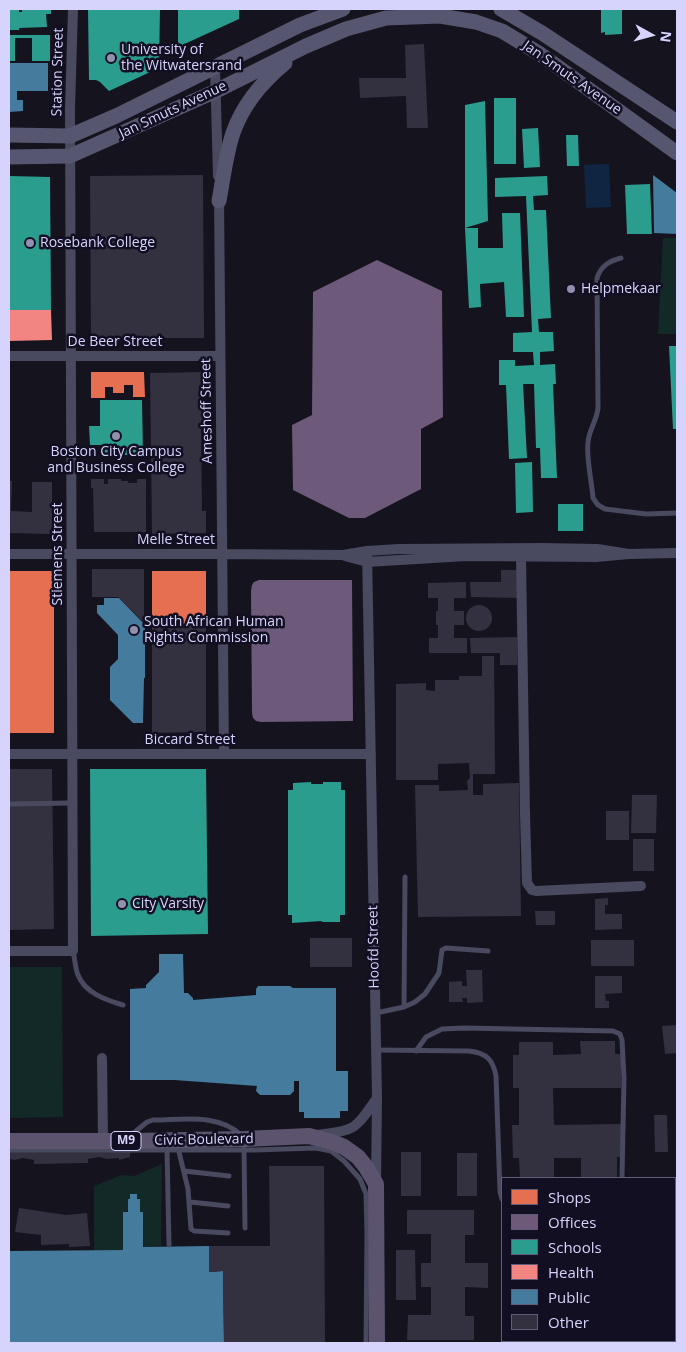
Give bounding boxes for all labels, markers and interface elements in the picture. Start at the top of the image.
north arrow [626,10,676,60]
street label: Station Street [49,28,67,116]
text: N [656,30,677,44]
street label: Jan Smuts Avenue [519,38,625,118]
place label: University of the Witwatersrand [121,42,242,74]
marker: University of the Witwatersrand [105,52,117,64]
street label: Jan Smuts Avenue [116,78,230,142]
place label: Rosebank College [40,235,155,251]
marker: Rosebank College [24,237,36,249]
place label: Helpmekaar [581,281,661,297]
marker: Helpmekaar [565,283,577,295]
street label: De Beer Street [68,334,162,350]
street label: Ameshoff Street [198,358,216,464]
marker: Boston City Campus and Business College [110,430,122,442]
place label: Boston City Campus and Business College [47,444,185,477]
street label: Stiemens Street [50,503,66,605]
street label: Melle Street [137,532,215,548]
place label: South African Human Rights Commission [144,614,284,646]
marker: South African Human Rights Commission [128,624,140,636]
street label: Biccard Street [145,732,235,748]
place label: City Varsity [132,896,204,912]
marker: City Varsity [116,898,128,910]
street label: Hoofd Street [365,905,383,989]
street label: Civic Boulevard [154,1131,254,1149]
road number: M9 [111,1132,141,1150]
legend [501,1177,676,1342]
text: Shops [548,1187,591,1207]
text: Offices [548,1212,596,1232]
text: Schools [548,1237,602,1257]
text: Health [548,1262,594,1282]
text: Public [548,1287,590,1307]
text: Other [548,1312,589,1332]

